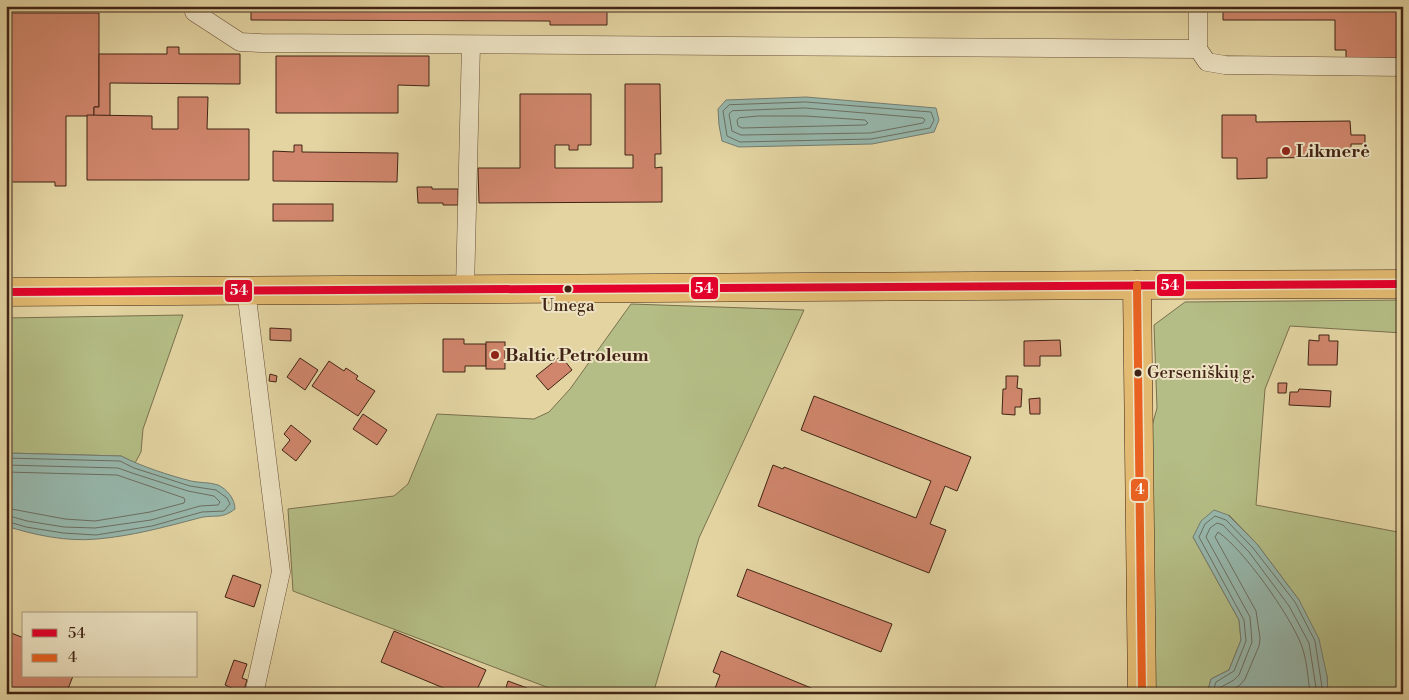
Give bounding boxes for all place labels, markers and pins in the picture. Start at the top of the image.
place label: Likmerė [1296,140,1370,163]
marker: Likmerė [1280,145,1292,157]
marker: Umega [563,284,573,294]
place label: Umega [541,295,595,317]
place label: Baltic Petroleum [505,344,649,367]
marker: Baltic Petroleum [489,349,501,361]
place label: Gerseniškių g. [1147,362,1255,384]
marker: Gerseniškių g. [1133,368,1143,378]

